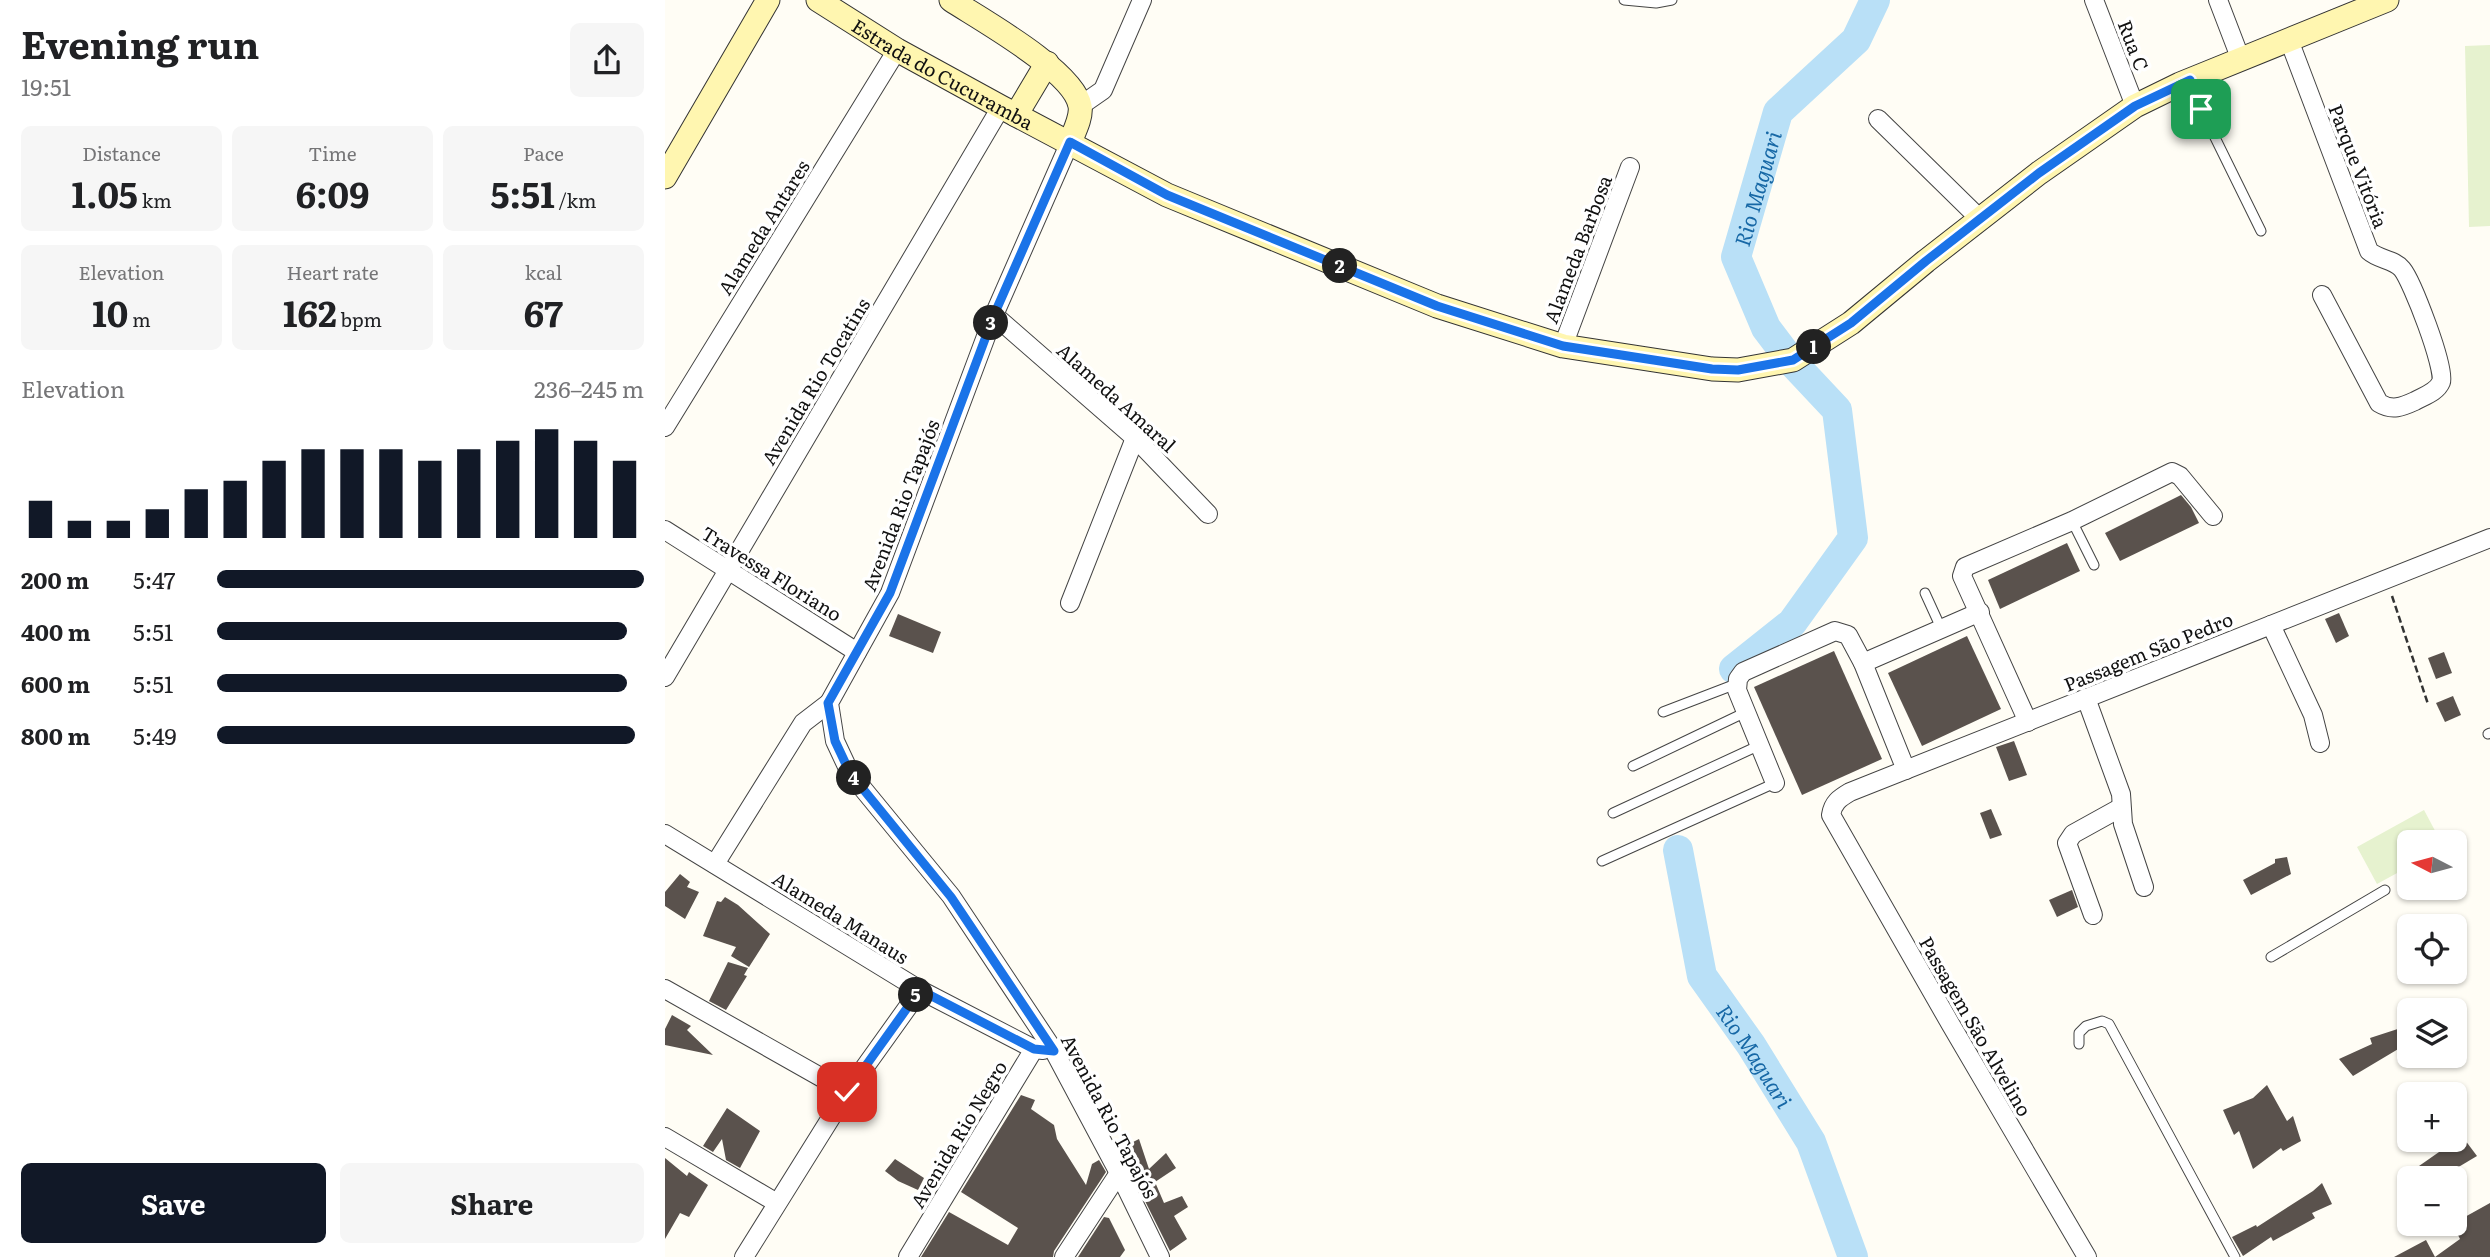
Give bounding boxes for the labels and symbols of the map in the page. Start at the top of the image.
street label: Estrada do Cucuramba [847,11,1039,136]
street label: Rua C [2112,16,2156,74]
pin [2171,79,2231,139]
street label: Parque Vitória [2322,100,2396,233]
water label: Rio Maguari [1725,126,1788,250]
street label: Alameda Antares [710,154,816,300]
street label: Alameda Barbosa [1536,170,1618,327]
pin: 2 [1323,248,1357,284]
street label: Avenida Rio Tocatins [754,292,876,470]
pin: 3 [973,306,1009,340]
pin: 1 [1797,330,1831,364]
street label: Alameda Amaral [1051,336,1183,458]
street label: Avenida Rio Tapajós [854,415,946,595]
street label: Travessa Floriano [696,518,848,628]
street label: Passagem São Pedro [2059,604,2237,698]
pin: 4 [837,760,871,796]
north arrow [2397,830,2467,900]
street label: Alameda Manaus [767,864,915,970]
street label: Passagem São Alvelino [1913,931,2039,1121]
pin: 5 [898,978,933,1012]
water label: Rio Maguari [1710,997,1802,1114]
street label: Avenida Rio Tapajós [1055,1029,1165,1203]
street label: Avenida Rio Negro [903,1055,1013,1213]
pin [817,1062,877,1122]

